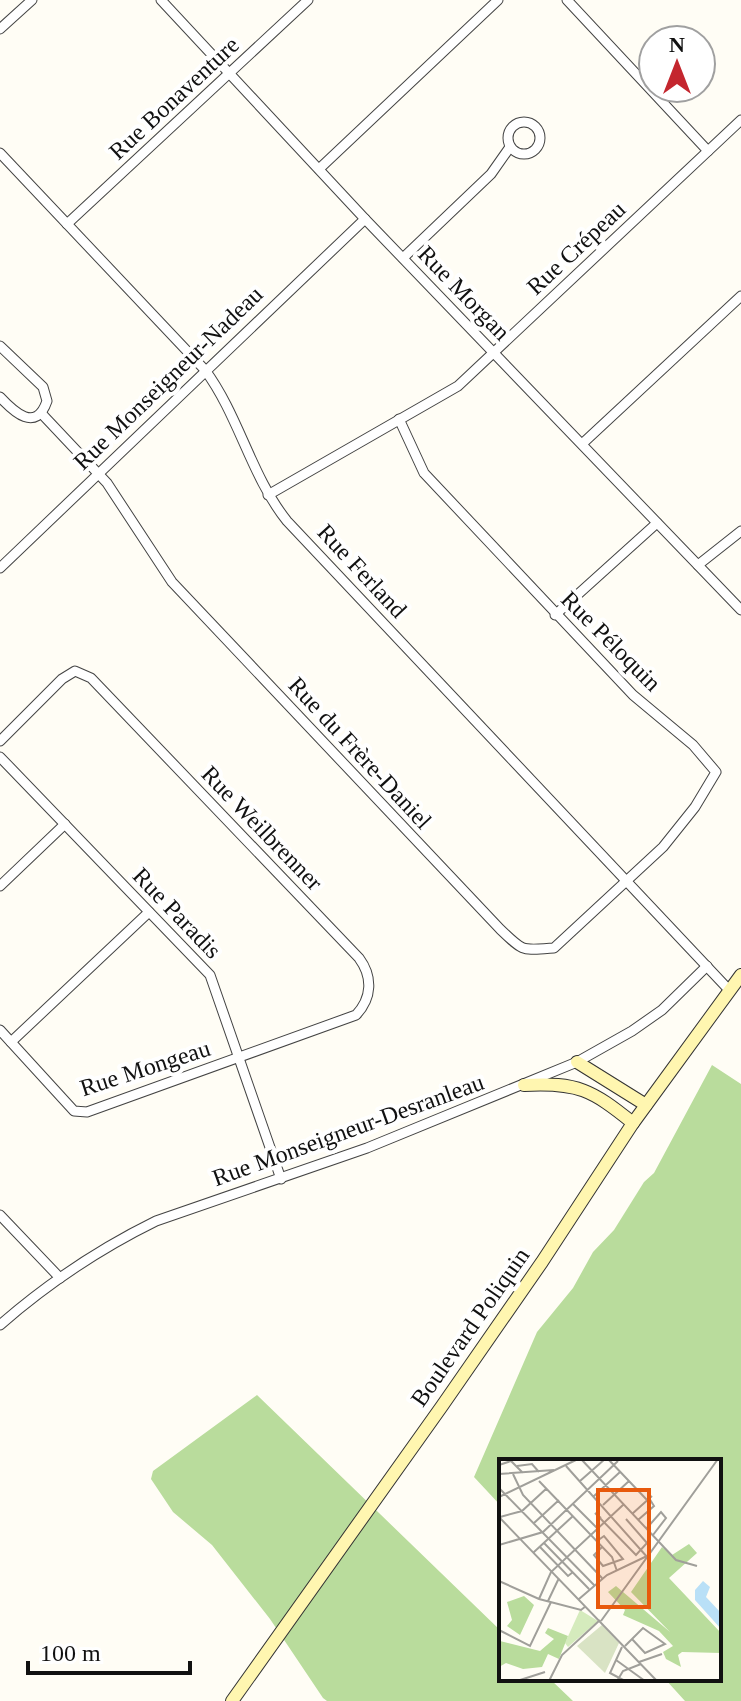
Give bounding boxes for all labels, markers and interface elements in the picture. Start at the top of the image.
north arrow [637,24,717,104]
street label: Rue Bonaventure [104,31,244,165]
text: N [669,32,685,57]
street label: Rue Crépeau [522,196,630,300]
street label: Rue Morgan [413,241,515,345]
street label: Rue Monseigneur-Nadeau [68,281,268,475]
street label: Rue Ferland [312,519,412,623]
street label: Rue Péloquin [556,586,666,696]
street label: Rue du Frère-Daniel [283,672,437,834]
street label: Rue Weilbrenner [196,761,328,895]
street label: Rue Paradis [128,862,226,964]
street label: Rue Mongeau [77,1035,213,1101]
street label: Rue Monseigneur-Desranleau [209,1069,487,1191]
street label: Boulevard Poliquin [406,1243,534,1411]
inset map [499,1459,721,1681]
scale bar [28,1625,190,1675]
text: 100 m [40,1640,101,1666]

